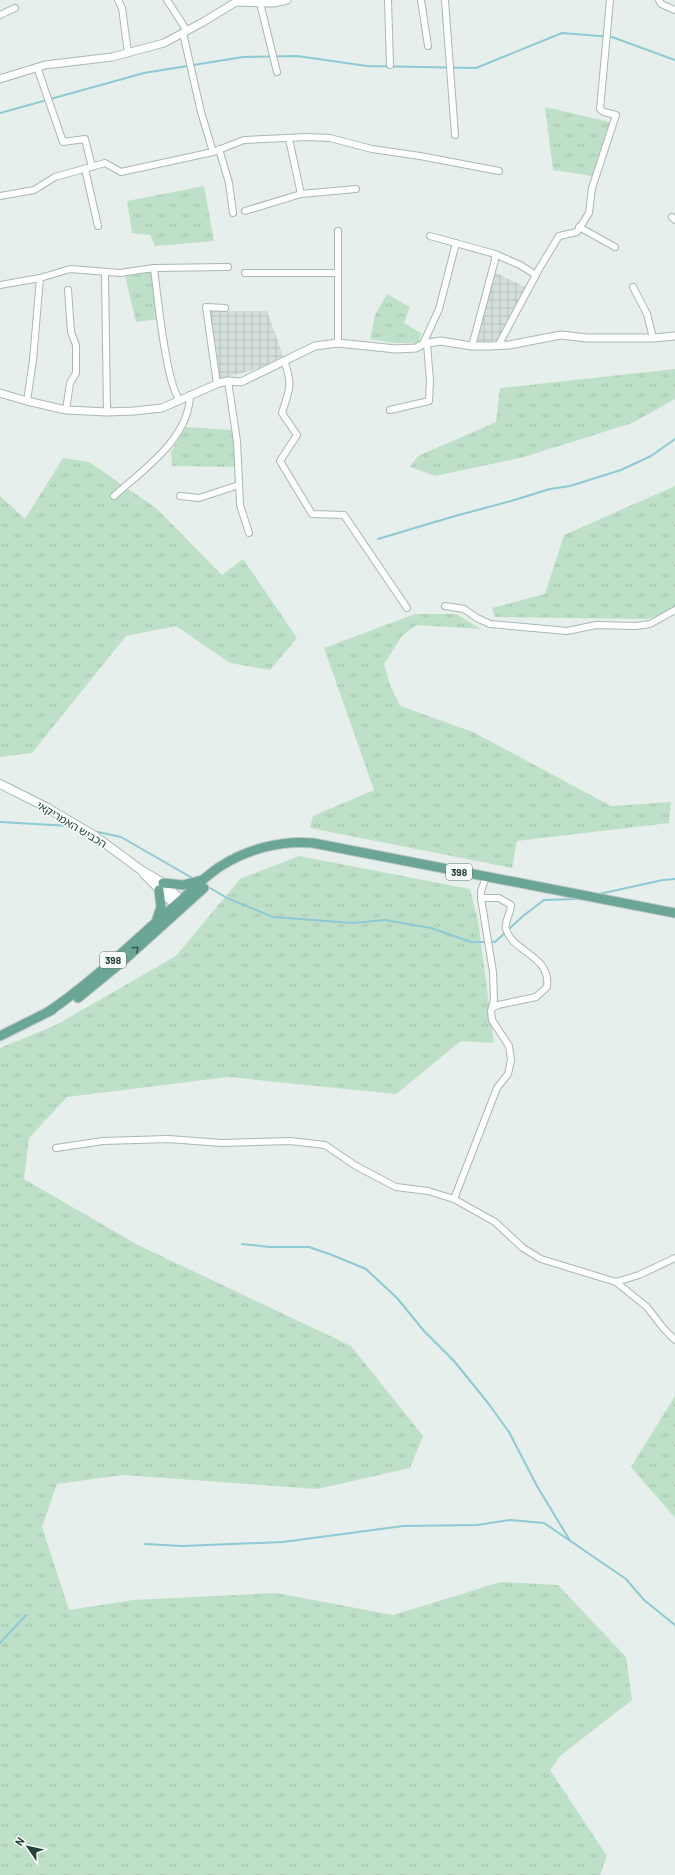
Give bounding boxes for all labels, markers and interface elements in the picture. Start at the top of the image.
street label: הכביש האמריקאי [35,798,109,850]
road number: 398 [446,864,472,880]
one-way arrow [132,947,139,954]
road number: 398 [100,952,126,968]
north arrow [8,1827,48,1867]
text: N [12,1834,27,1848]

